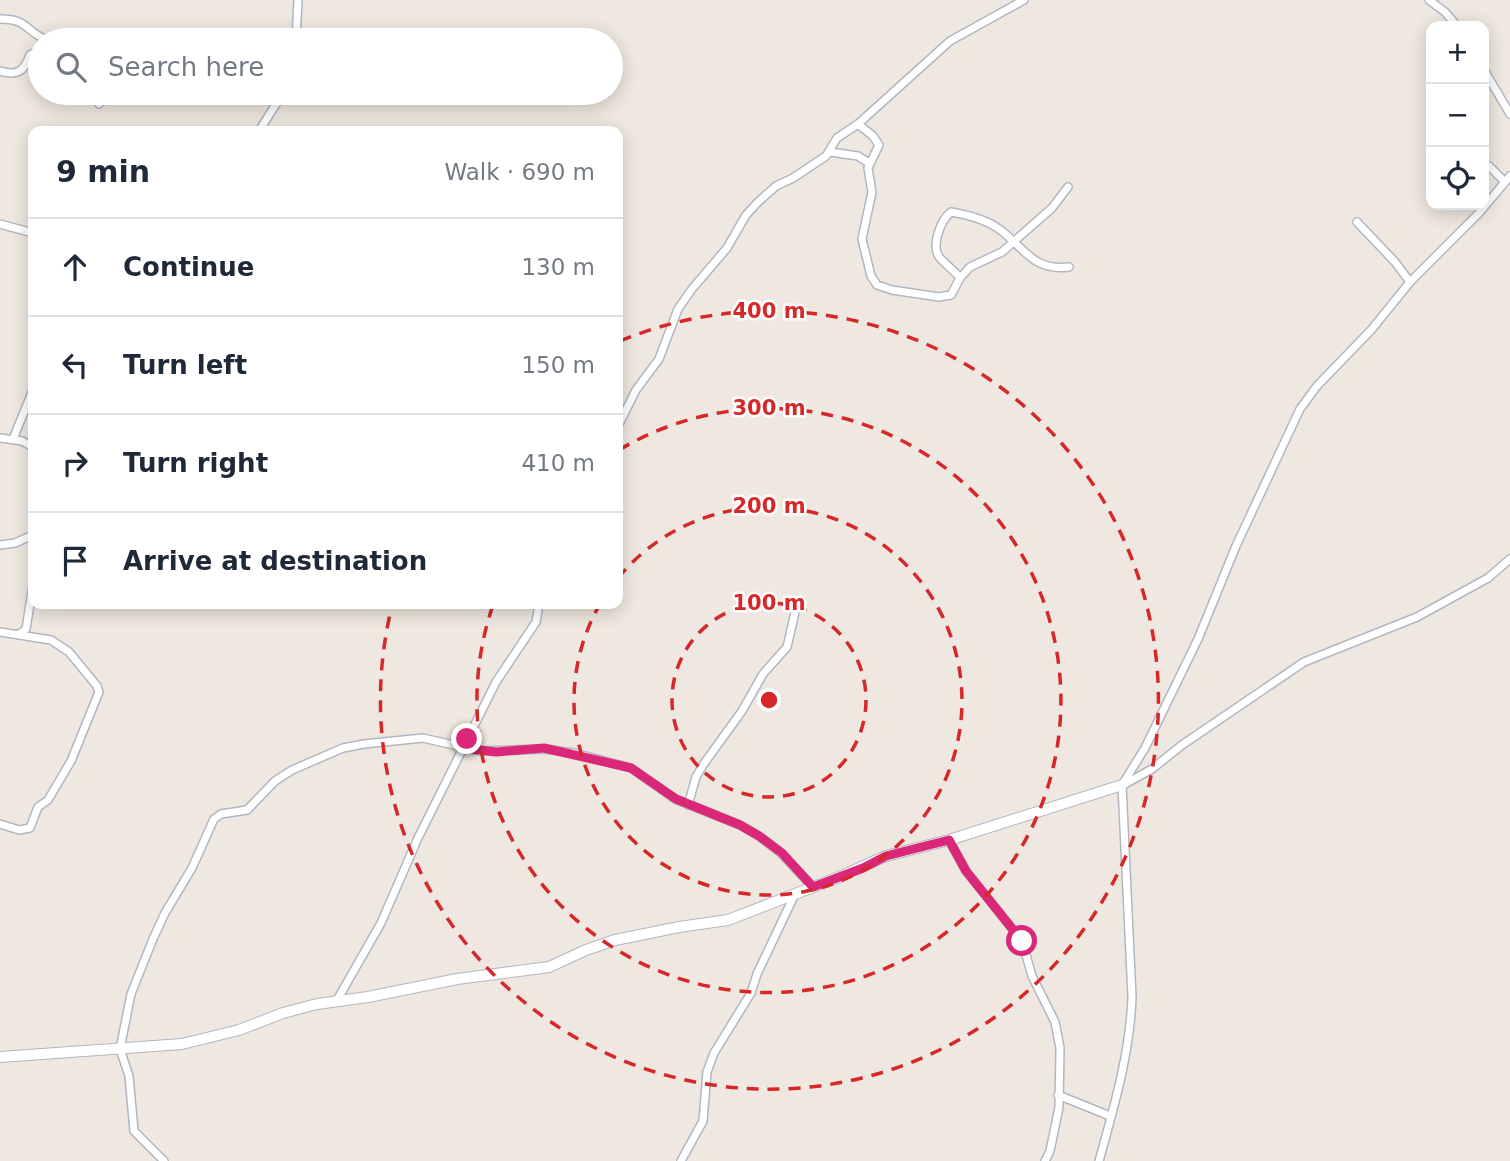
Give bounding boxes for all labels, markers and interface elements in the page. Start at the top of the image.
map controls [1426,21,1489,210]
button: + [1426,21,1489,84]
search box [28,28,623,105]
icon: search [52,48,90,86]
text: Search here [108,52,264,82]
button: − [1426,84,1489,147]
button: locate [1426,147,1489,210]
text: 9 min [56,154,150,189]
text: Walk · 690 m [444,159,595,185]
icon: ahead [56,248,94,286]
text: Continue [123,252,254,282]
text: 130 m [521,254,595,280]
text: 400 m [732,299,806,323]
icon: left [56,346,94,384]
text: Turn left [123,350,247,380]
text: 150 m [521,352,595,378]
text: 300 m [732,396,806,420]
icon: right [56,444,94,482]
text: Turn right [123,448,268,478]
text: 410 m [521,450,595,476]
text: 200 m [732,494,806,518]
icon: arrive [56,542,94,580]
text: Arrive at destination [123,546,427,576]
text: 100 m [732,591,806,615]
centre of rings [757,688,781,712]
route end [451,723,482,754]
route start [1006,925,1037,956]

